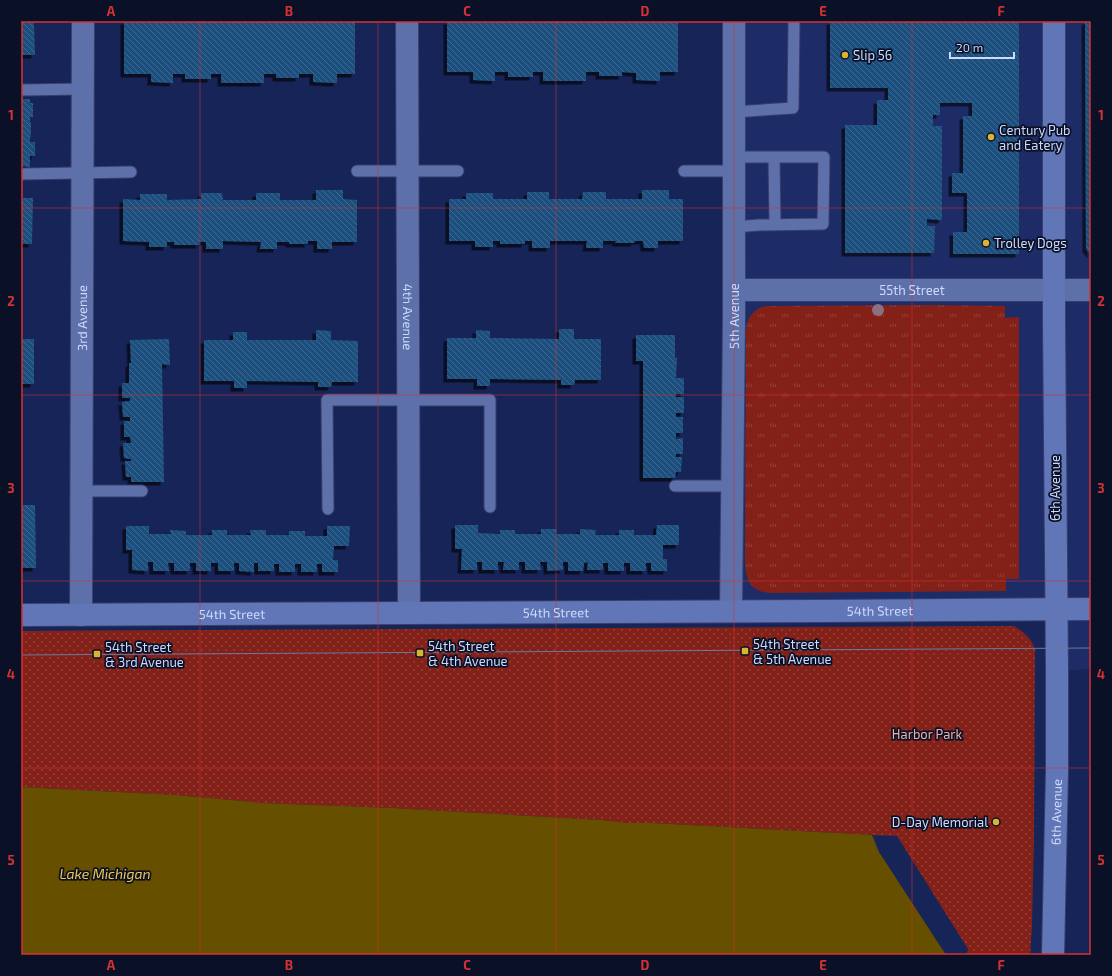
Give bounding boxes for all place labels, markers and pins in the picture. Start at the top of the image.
place label: Slip 56 [853,47,892,63]
marker: Slip 56 [840,50,850,60]
place label: Century Pub and Eatery [999,122,1071,153]
marker: Century Pub and Eatery [986,132,996,142]
place label: Trolley Dogs [994,235,1067,251]
marker: Trolley Dogs [981,238,991,248]
place label: 54th Street & 5th Avenue [753,636,832,667]
place label: 54th Street & 4th Avenue [428,638,508,669]
place label: 54th Street & 3rd Avenue [105,639,184,670]
marker: 54th Street & 5th Avenue [740,646,750,656]
marker: 54th Street & 4th Avenue [415,648,425,658]
marker: 54th Street & 3rd Avenue [92,649,102,659]
place label: D-Day Memorial [892,814,988,830]
marker: D-Day Memorial [991,817,1001,827]

